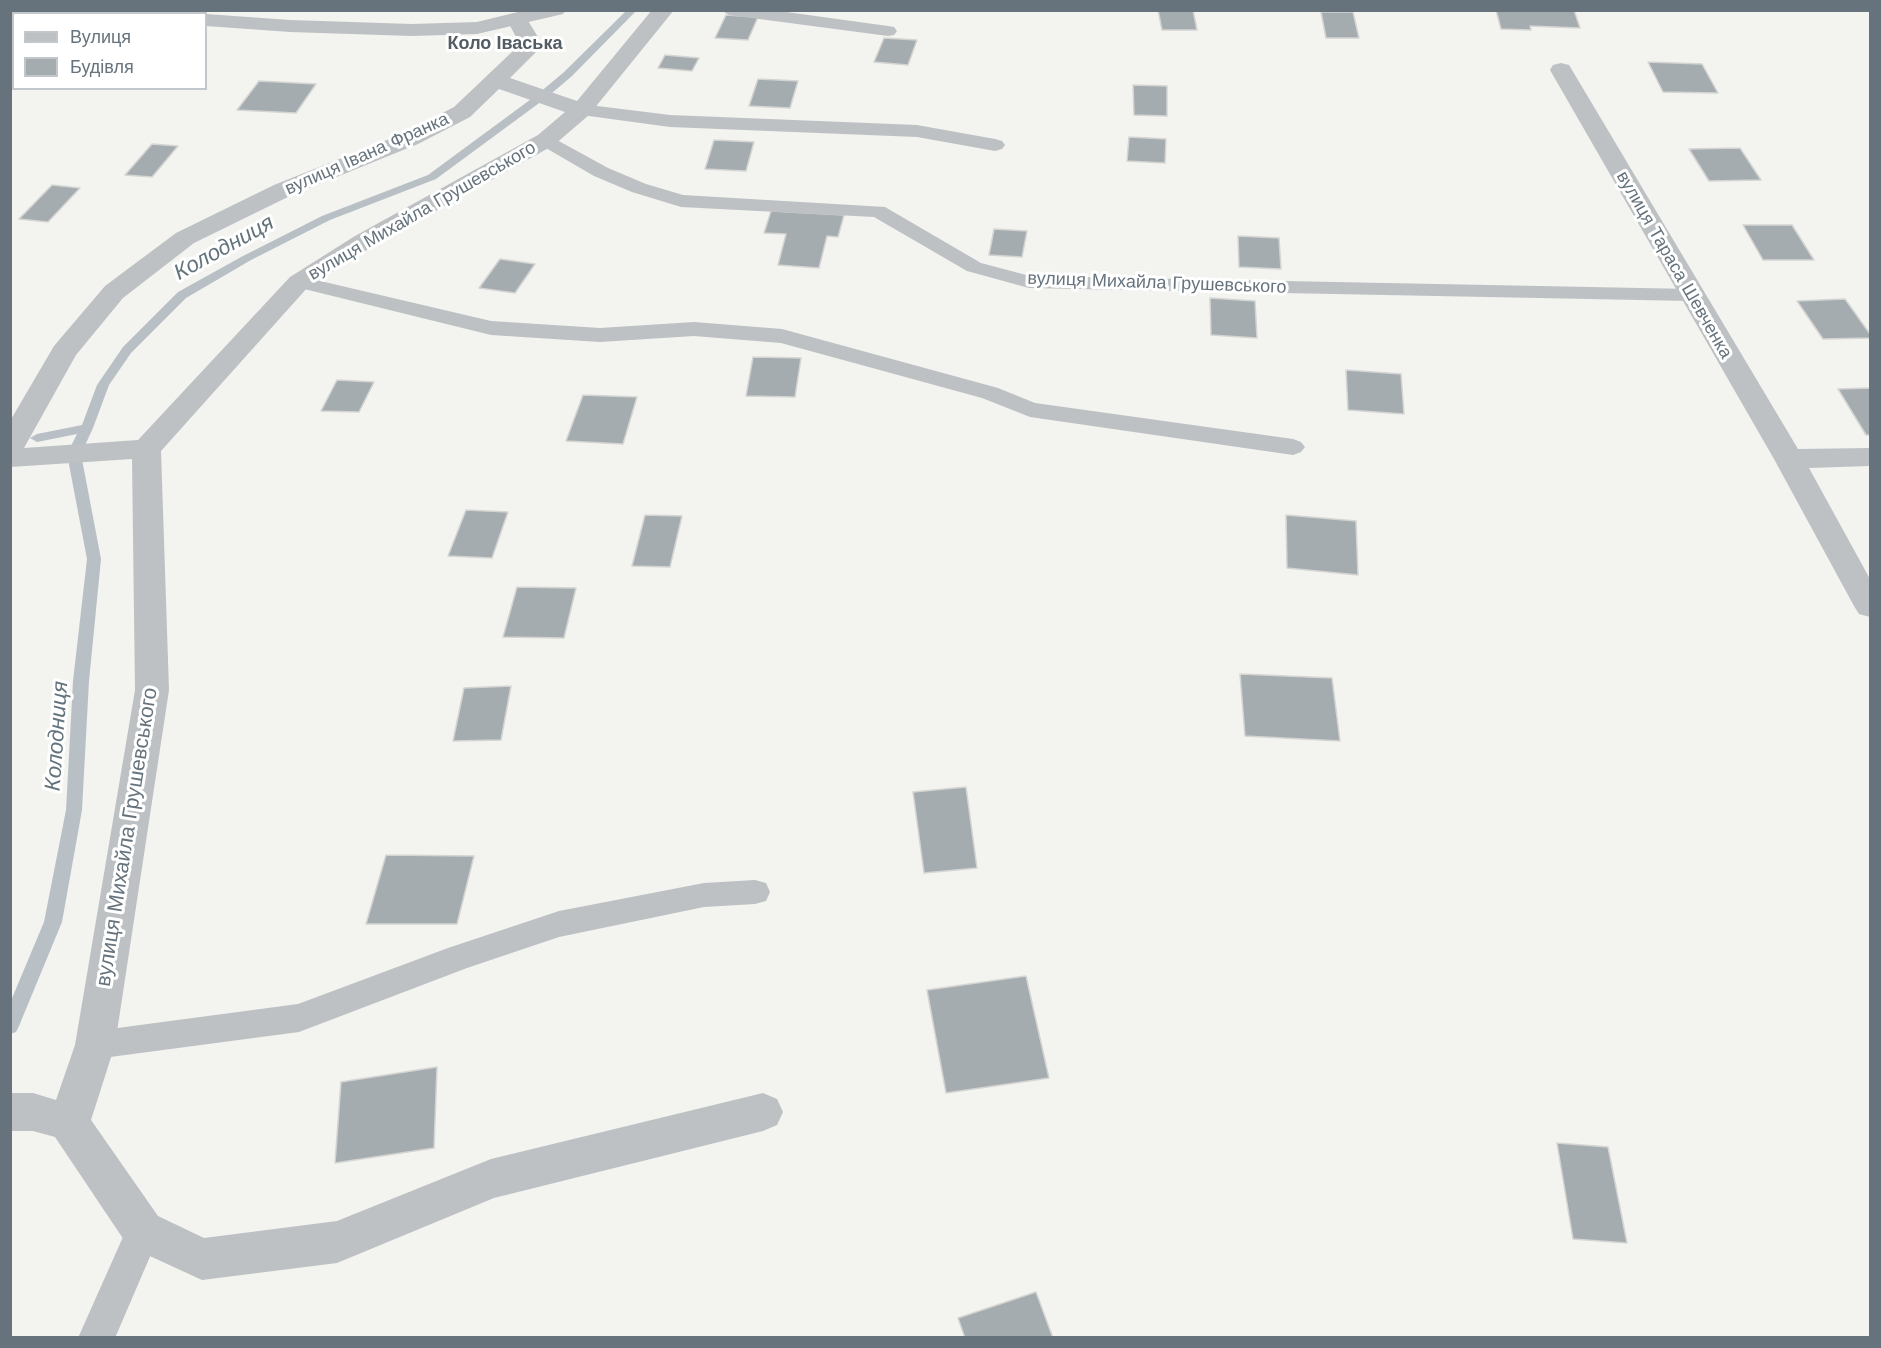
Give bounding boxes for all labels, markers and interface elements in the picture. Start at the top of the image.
legend [12,12,207,90]
text: Вулиця [70,26,131,47]
district label: Коло Іваська [448,33,562,55]
text: Будівля [70,56,134,77]
street label: вулиця Івана Франка [282,108,452,200]
street label: вулиця Михайла Грушевського [304,137,540,285]
street label: вулиця Тараса Шевченка [1611,167,1737,363]
water label: Колодниця [169,210,279,286]
street label: вулиця Михайла Грушевського [1027,268,1287,298]
water label: Колодниця [40,680,74,792]
street label: вулиця Михайла Грушевського [91,686,163,988]

